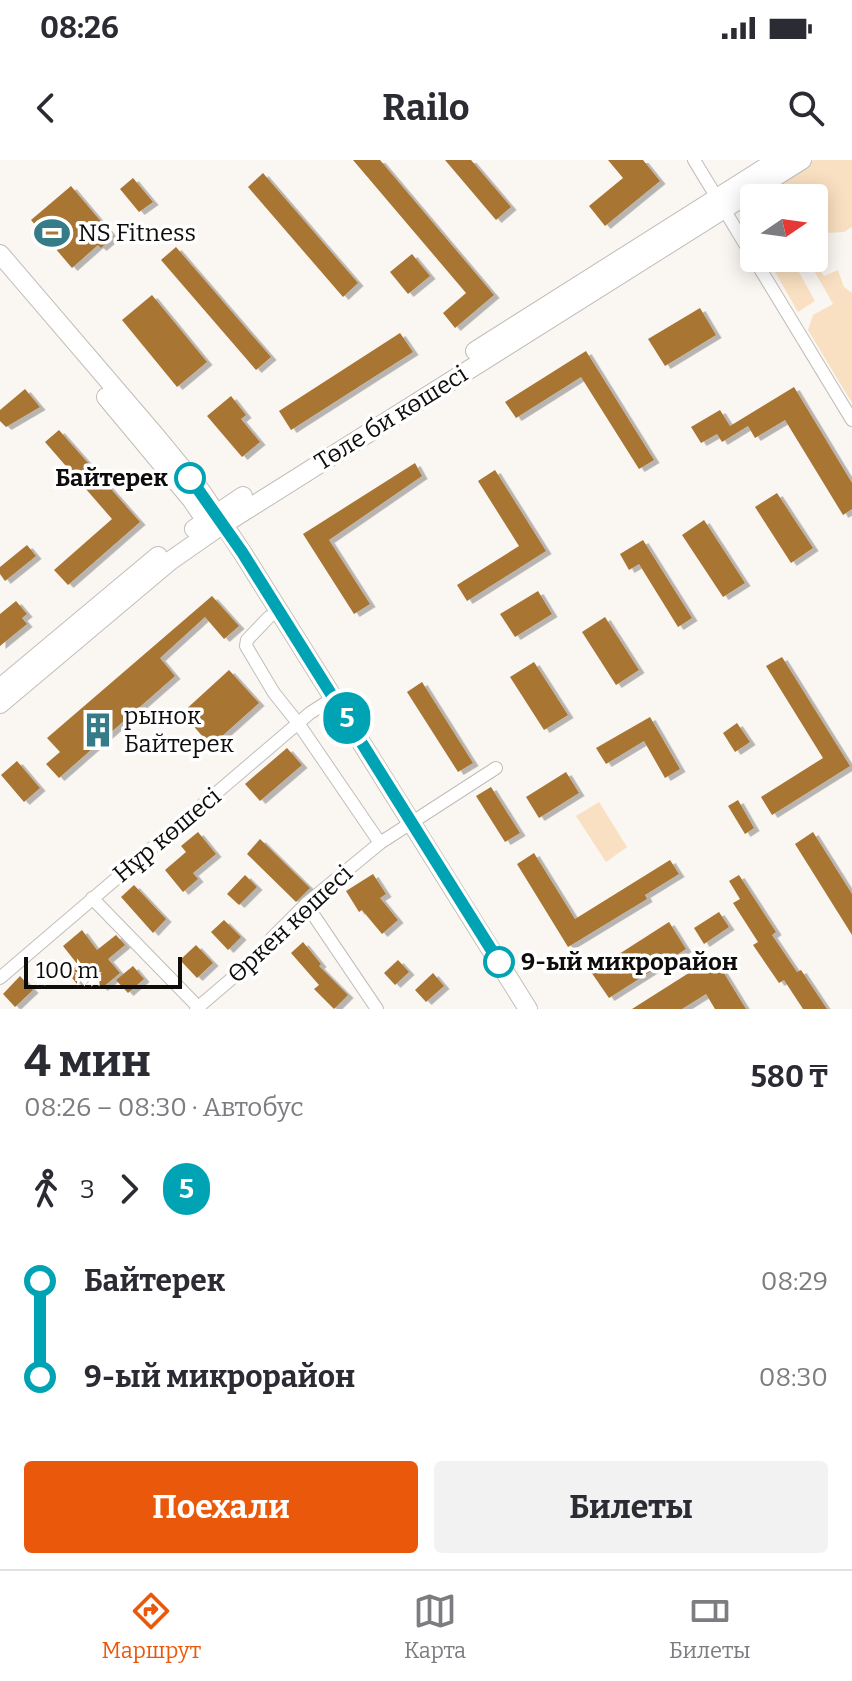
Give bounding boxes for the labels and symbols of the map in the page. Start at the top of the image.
north arrow [740,184,828,272]
sports icon: NS Fitness [33,214,71,252]
place label: NS Fitness [78,219,196,247]
street label: Төле би көшесі [310,360,472,476]
marker: Байтерек [175,463,205,493]
place label: Байтерек [55,464,168,492]
line badge: 5 [321,692,373,744]
place label: рынок Байтерек [124,702,234,758]
building icon: рынок Байтерек [79,711,117,749]
street label: Нұр көшесі [108,782,226,888]
street label: Өркен көшесі [222,859,358,989]
marker: 9-ый микрорайон [484,947,514,977]
place label: 9-ый микрорайон [521,948,738,976]
scale bar [24,953,182,989]

